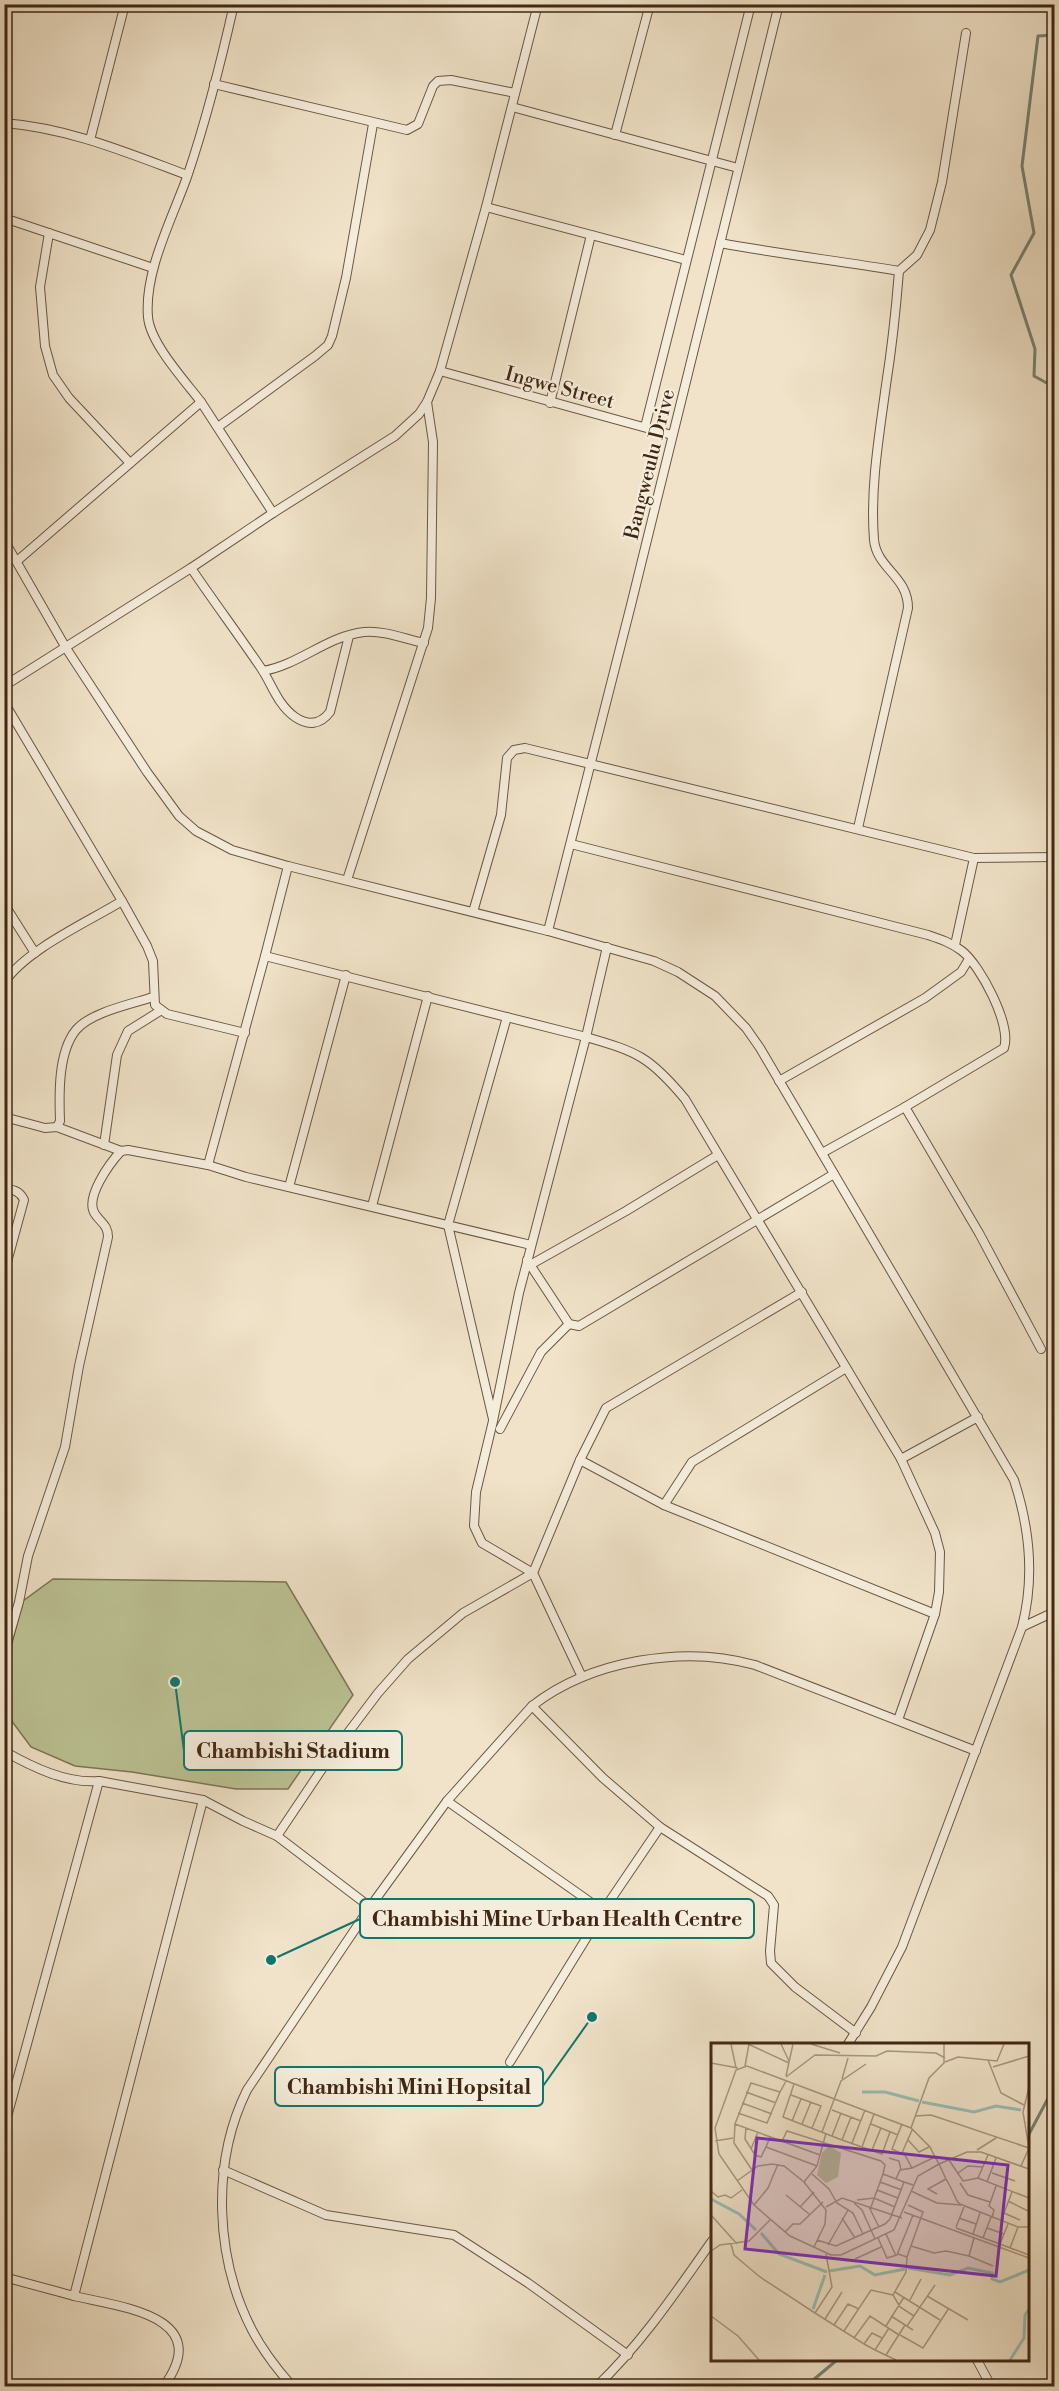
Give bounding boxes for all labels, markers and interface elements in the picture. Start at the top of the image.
street label: Ingwe Street [502,362,617,415]
street label: Bangweulu Drive [619,387,681,543]
callout: Chambishi Stadium [184,1731,402,1770]
text: Chambishi Stadium [196,1739,390,1765]
callout: Chambishi Mine Urban Health Centre [360,1899,754,1938]
text: Chambishi Mine Urban Health Centre [372,1907,742,1933]
inset map [711,2043,1029,2361]
callout: Chambishi Mini Hopsital [275,2067,543,2106]
text: Chambishi Mini Hopsital [287,2075,531,2101]

